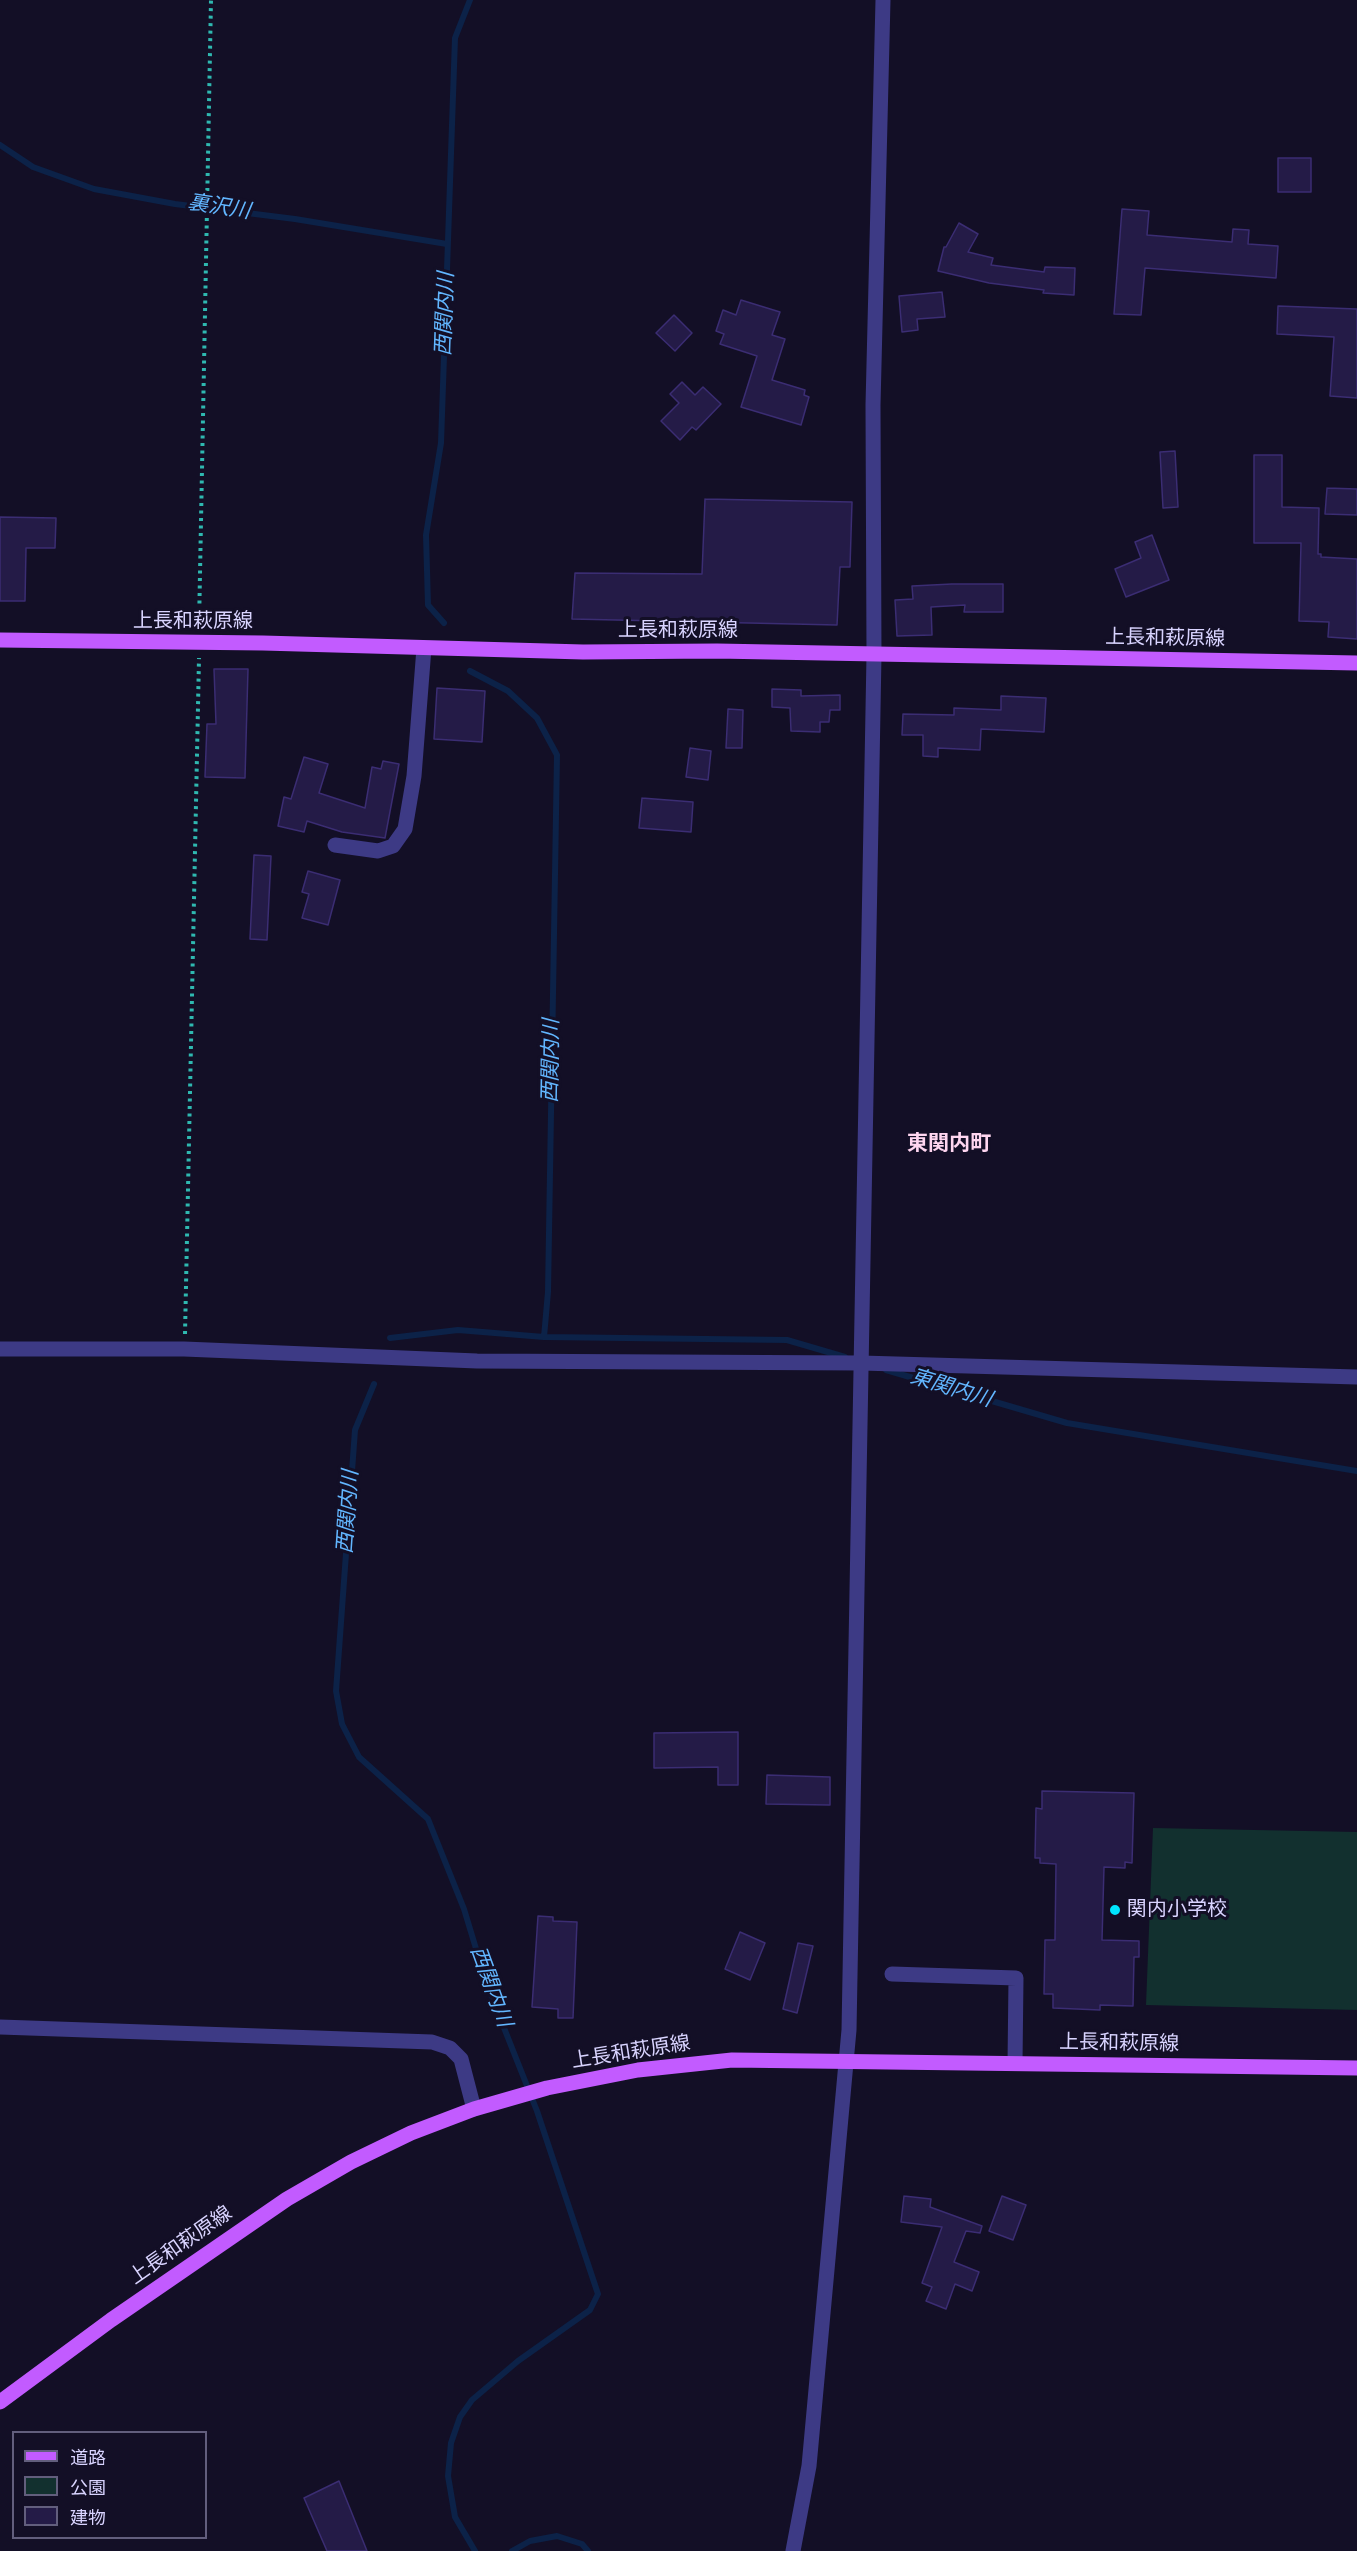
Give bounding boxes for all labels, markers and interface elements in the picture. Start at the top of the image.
water label: 裏沢川 [186,191,252,225]
water label: 西関内川 [432,272,460,356]
street label: 上長和萩原線 [133,610,253,634]
street label: 上長和萩原線 [618,619,738,643]
street label: 上長和萩原線 [1105,626,1225,652]
water label: 西関内川 [539,1019,565,1103]
district label: 東関内町 [907,1132,991,1158]
water label: 東関内川 [907,1365,995,1413]
water label: 西関内川 [334,1469,364,1555]
place label: 関内小学校 [1127,1898,1227,1922]
marker: 関内小学校 [1108,1903,1122,1917]
water label: 西関内川 [464,1943,516,2031]
street label: 上長和萩原線 [1059,2031,1179,2057]
street label: 上長和萩原線 [570,2032,692,2074]
street label: 上長和萩原線 [125,2202,237,2290]
legend [12,2431,207,2539]
text: 道路 [70,2448,106,2469]
text: 公園 [70,2478,106,2499]
text: 建物 [70,2508,106,2529]

